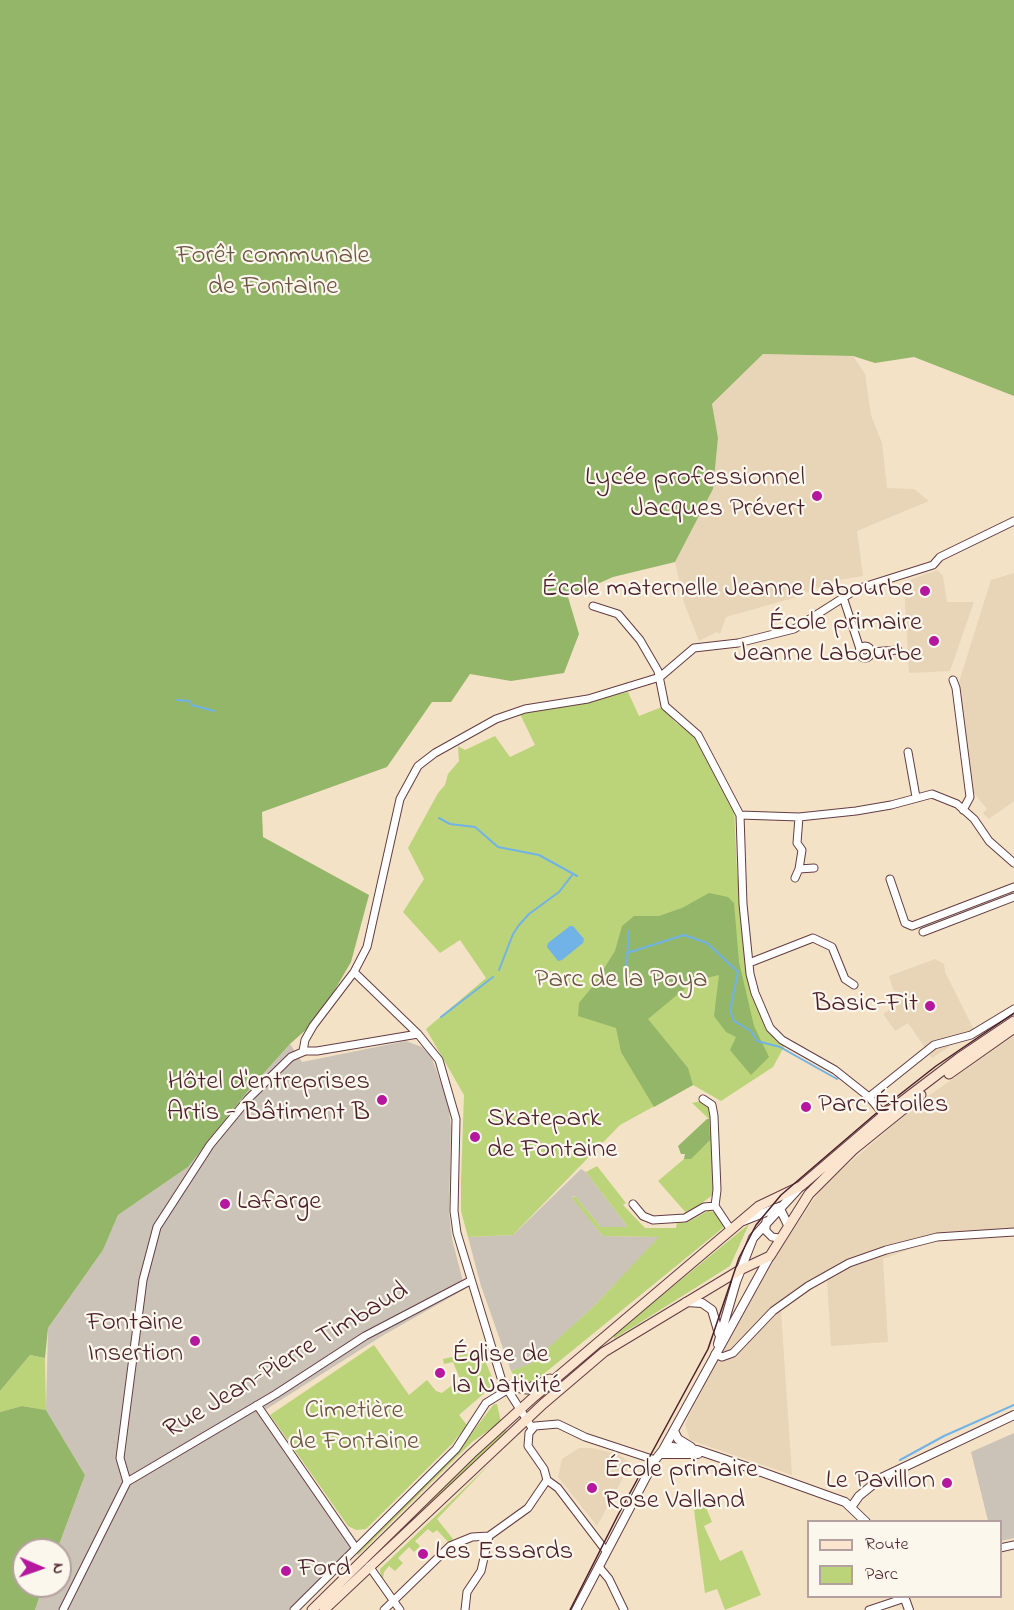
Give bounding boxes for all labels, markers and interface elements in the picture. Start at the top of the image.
park label: Forêt communale de Fontaine [176,242,370,305]
place label: Lycée professionnel Jacques Prévert [585,464,805,527]
marker: Lycée professionnel Jacques Prévert [810,489,824,503]
place label: École maternelle Jeanne Labourbe [541,575,913,607]
marker: École maternelle Jeanne Labourbe [918,584,932,598]
place label: École primaire Jeanne Labourbe [734,609,922,672]
marker: École primaire Jeanne Labourbe [927,634,941,648]
park label: Parc de la Poya [534,966,708,998]
place label: Basic-Fit [813,990,918,1022]
marker: Basic-Fit [923,999,937,1013]
place label: Hôtel d'entreprises Artis - Bâtiment B [167,1068,370,1131]
place label: Parc Étoiles [818,1091,948,1123]
marker: Hôtel d'entreprises Artis - Bâtiment B [375,1093,389,1107]
marker: Parc Étoiles [799,1100,813,1114]
place label: Skatepark de Fontaine [487,1105,617,1168]
marker: Skatepark de Fontaine [468,1130,482,1144]
place label: Lafarge [237,1188,321,1220]
marker: Lafarge [218,1197,232,1211]
street label: Rue Jean-Pierre Timbaud [159,1276,415,1448]
place label: Fontaine Insertion [87,1309,183,1372]
marker: Fontaine Insertion [188,1334,202,1348]
place label: Église de la Nativité [452,1341,561,1404]
marker: Église de la Nativité [433,1366,447,1380]
park label: Cimetière de Fontaine [289,1397,419,1460]
place label: École primaire Rose Valland [604,1456,758,1519]
place label: Le Pavillon [826,1467,935,1499]
marker: Le Pavillon [940,1476,954,1490]
marker: École primaire Rose Valland [585,1481,599,1495]
legend [807,1520,1002,1598]
text: Route [865,1532,909,1558]
north arrow [12,1538,72,1598]
place label: Les Essards [435,1538,573,1570]
marker: Les Essards [416,1547,430,1561]
place label: Ford [298,1555,351,1587]
text: Parc [865,1562,898,1588]
text: N [46,1563,70,1574]
marker: Ford [279,1564,293,1578]

